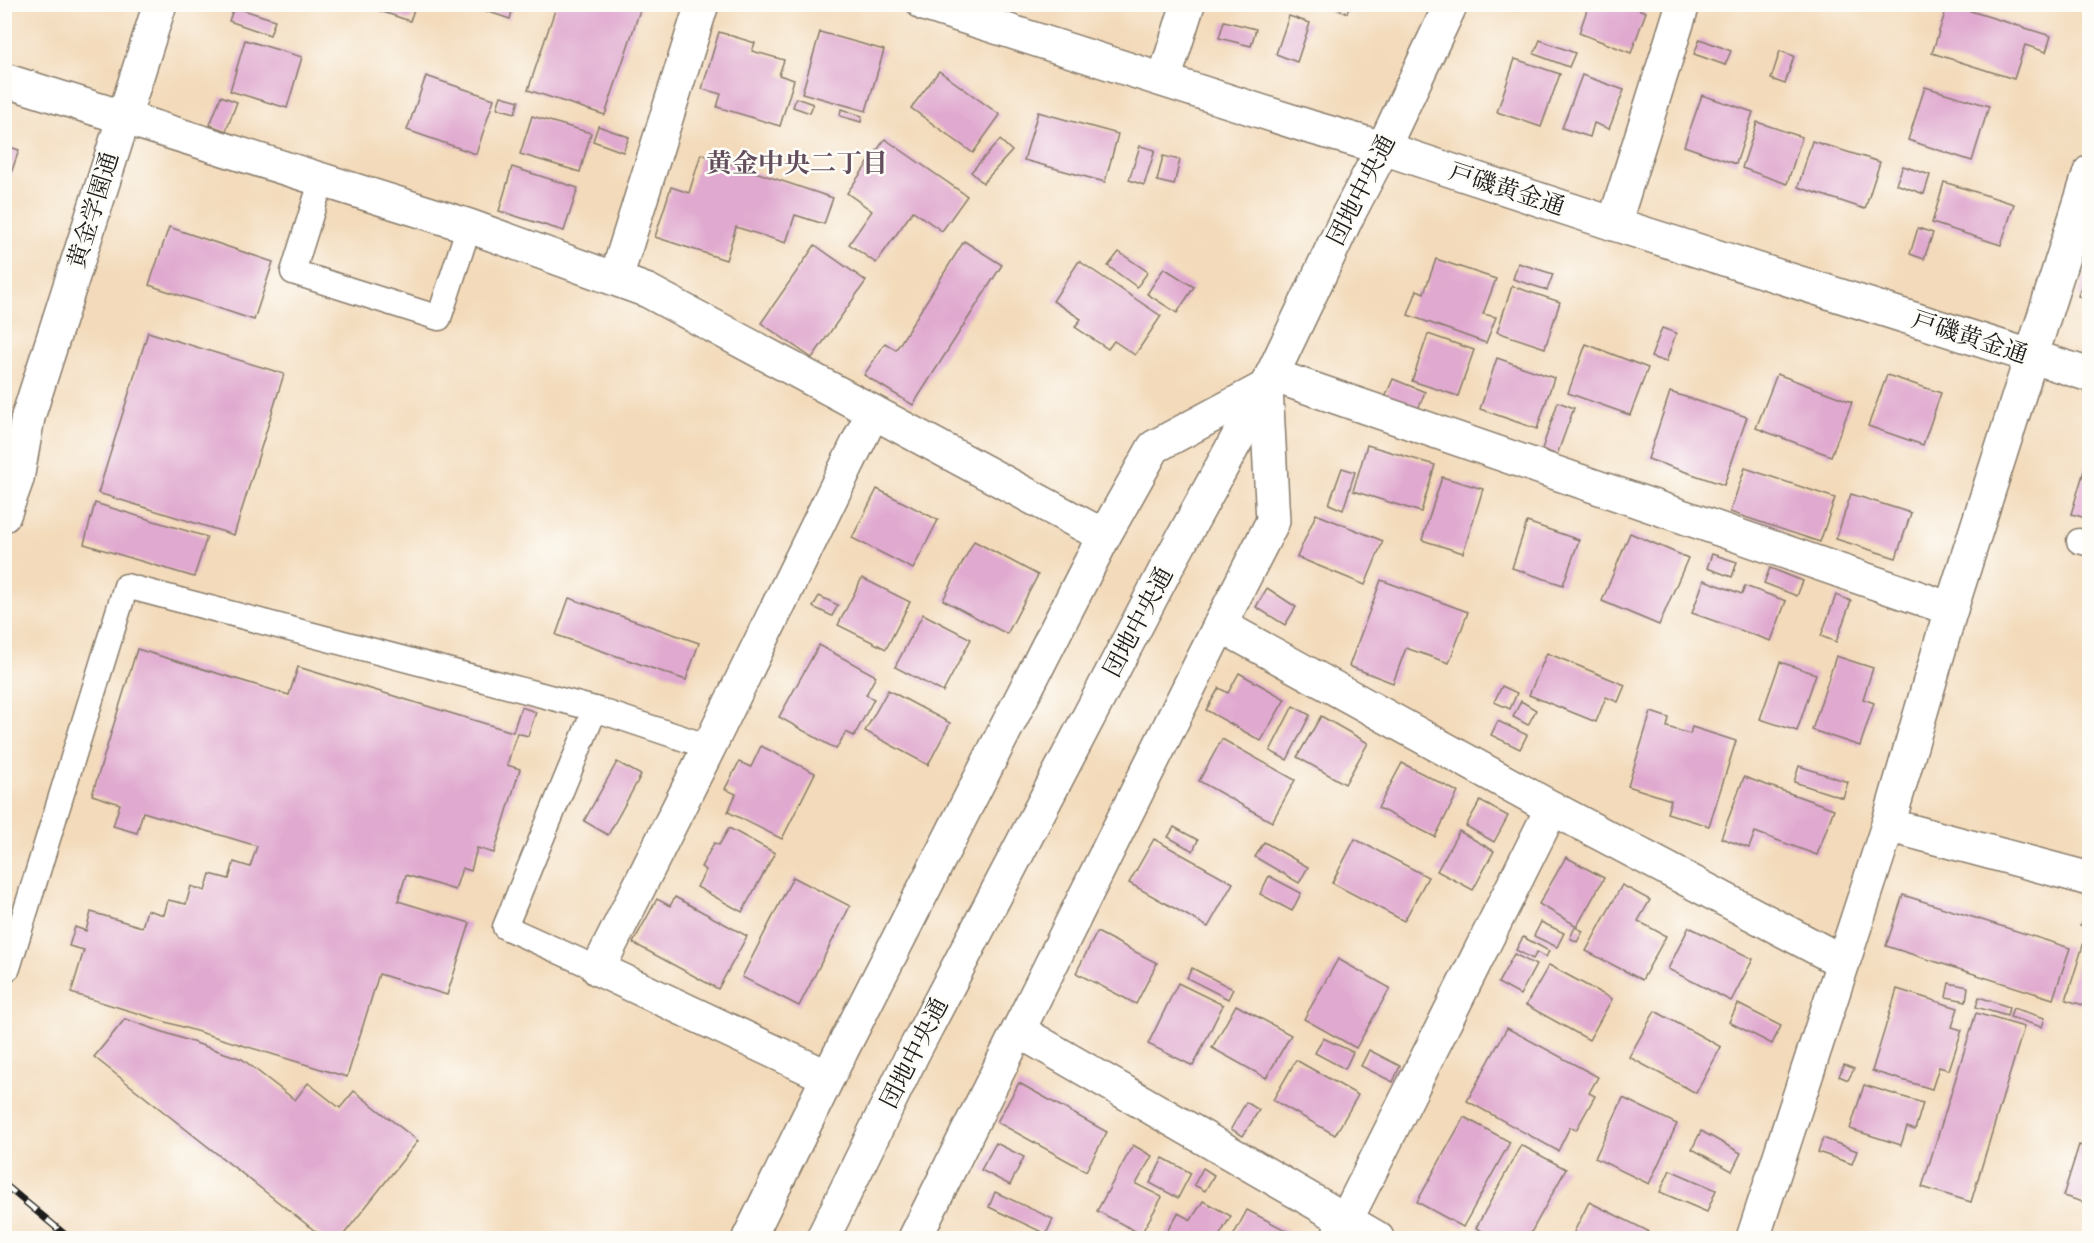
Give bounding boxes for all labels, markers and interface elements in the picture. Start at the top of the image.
street label: 団地中央通 [1321,130,1402,251]
district label: 黄金中央二丁目 [706,148,888,180]
street label: 黄金学園通 [62,149,126,272]
street label: 戸磯黄金通 [1445,157,1568,223]
street label: 戸磯黄金通 [1908,305,2031,371]
street label: 団地中央通 [1097,562,1180,682]
street label: 団地中央通 [874,993,955,1114]

